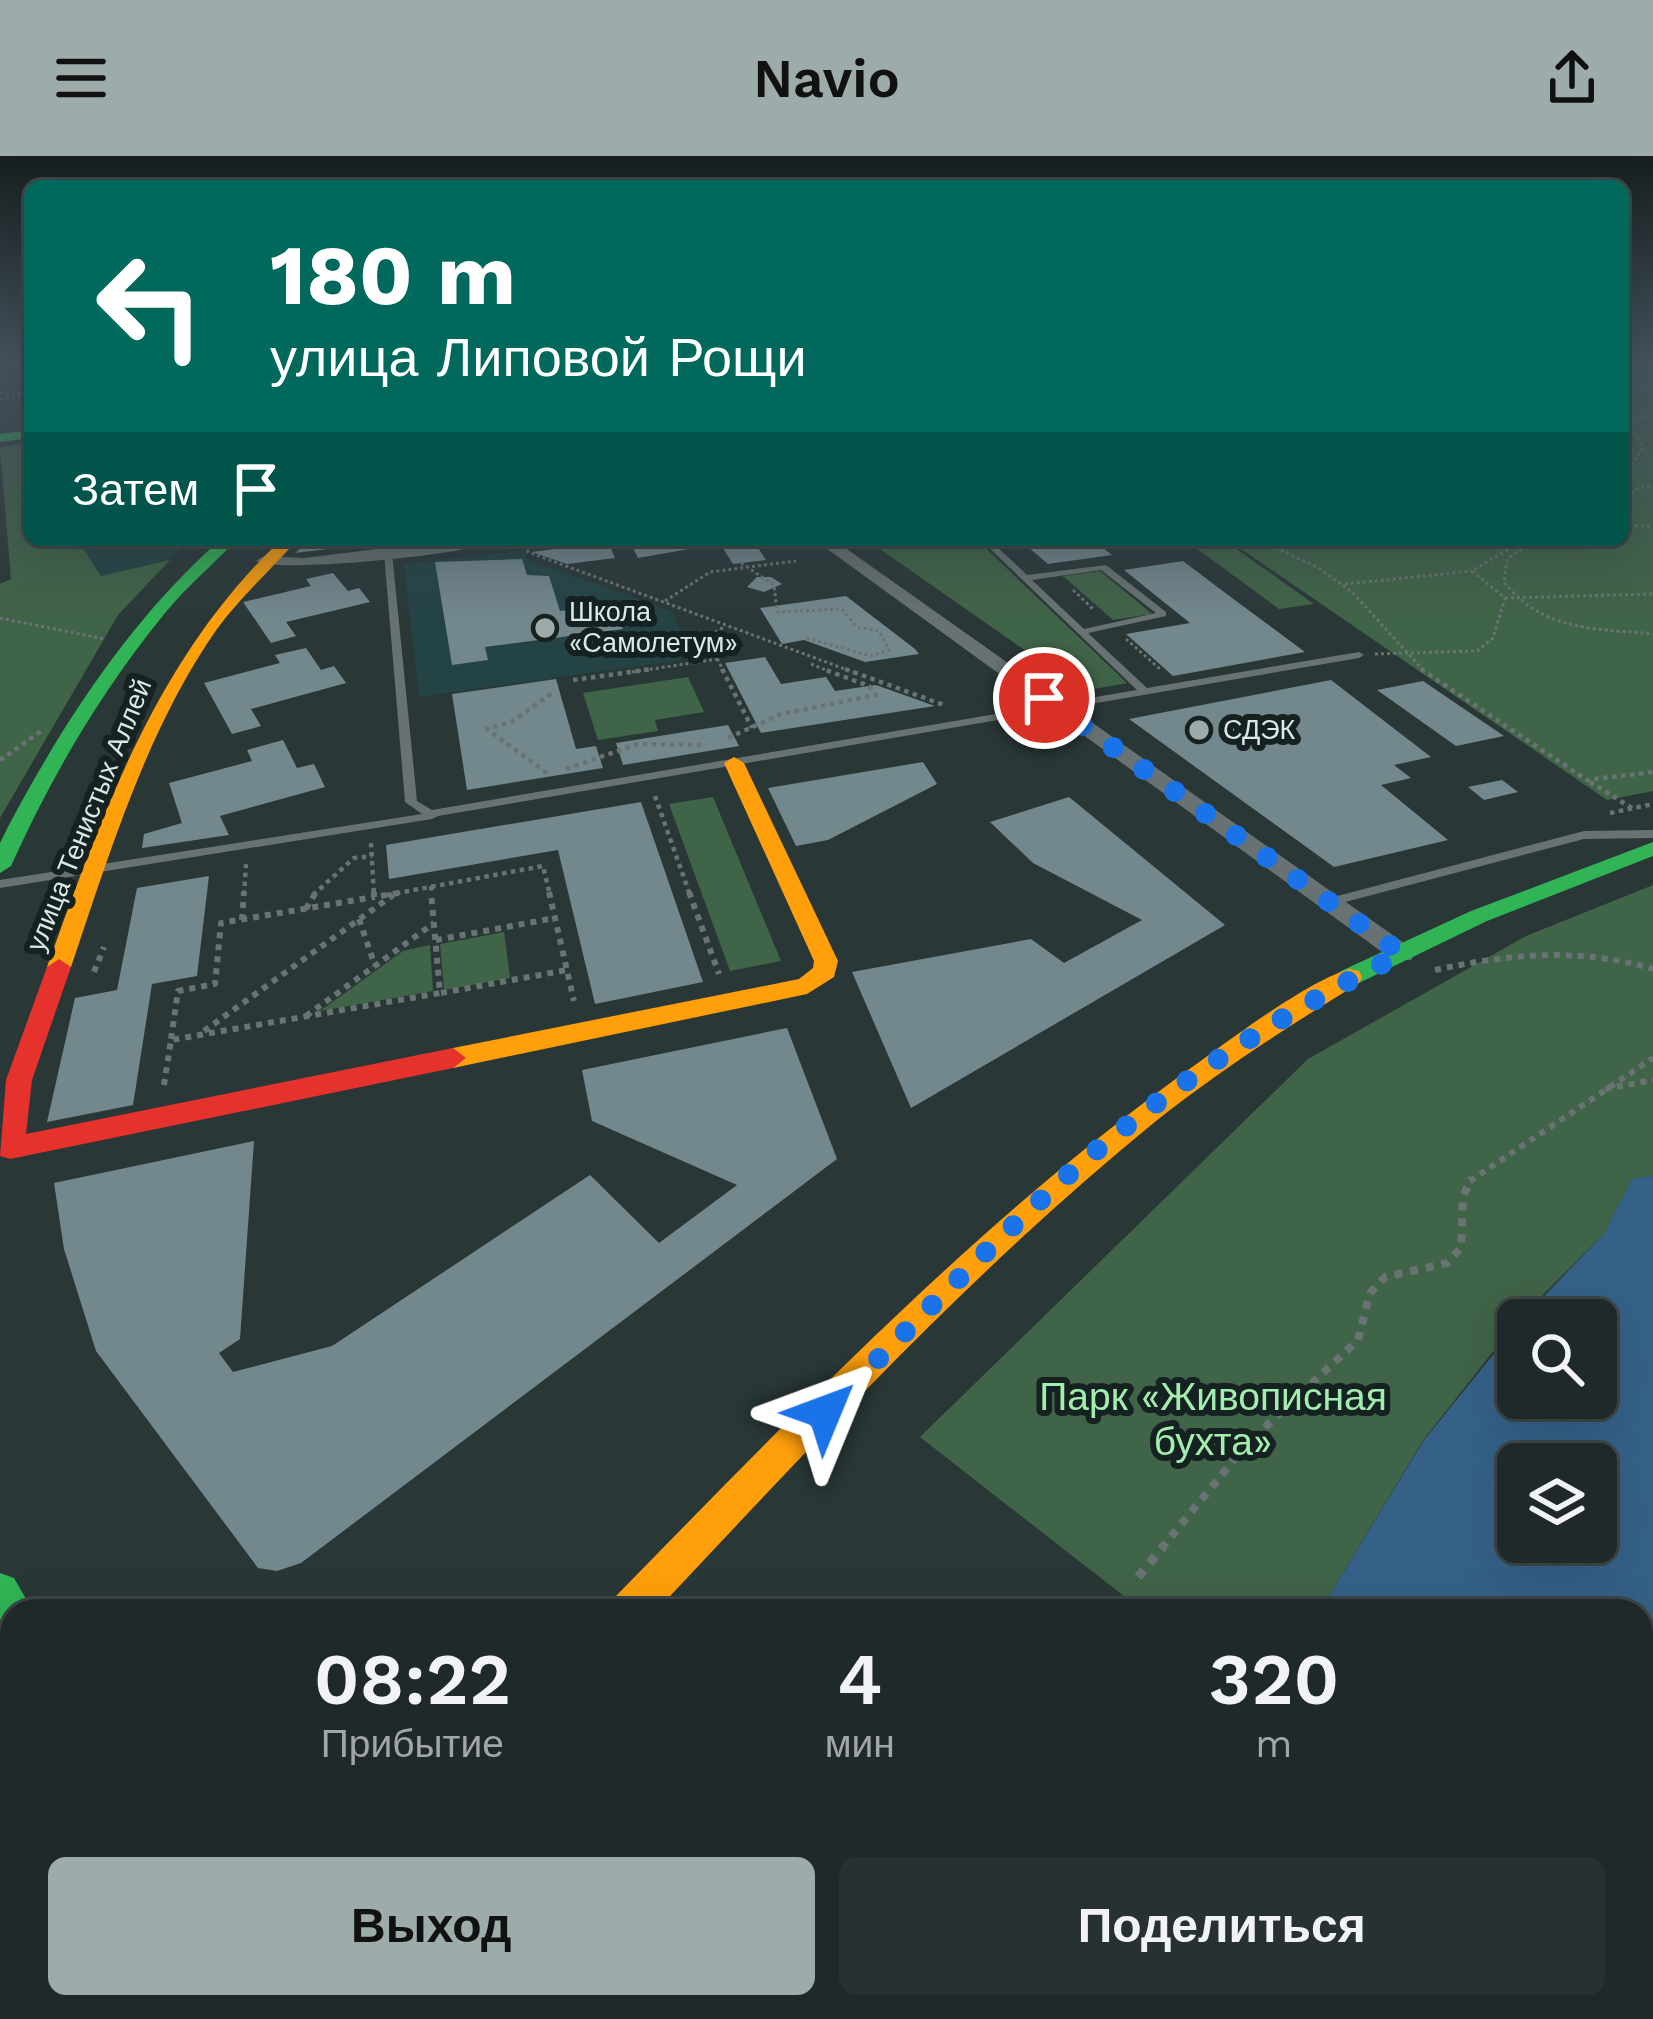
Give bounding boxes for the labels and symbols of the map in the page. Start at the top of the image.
place label: Школа «Самолетум» [569,596,738,659]
marker: Школа «Самолетум» [532,615,558,641]
pin [993,647,1095,749]
street label: улица Тенистых Аллей [20,674,158,956]
place label: СДЭК [1223,714,1296,746]
marker: СДЭК [1186,717,1212,743]
position arrow [762,1349,888,1475]
park label: Парк «Живописная бухта» [1039,1374,1387,1464]

